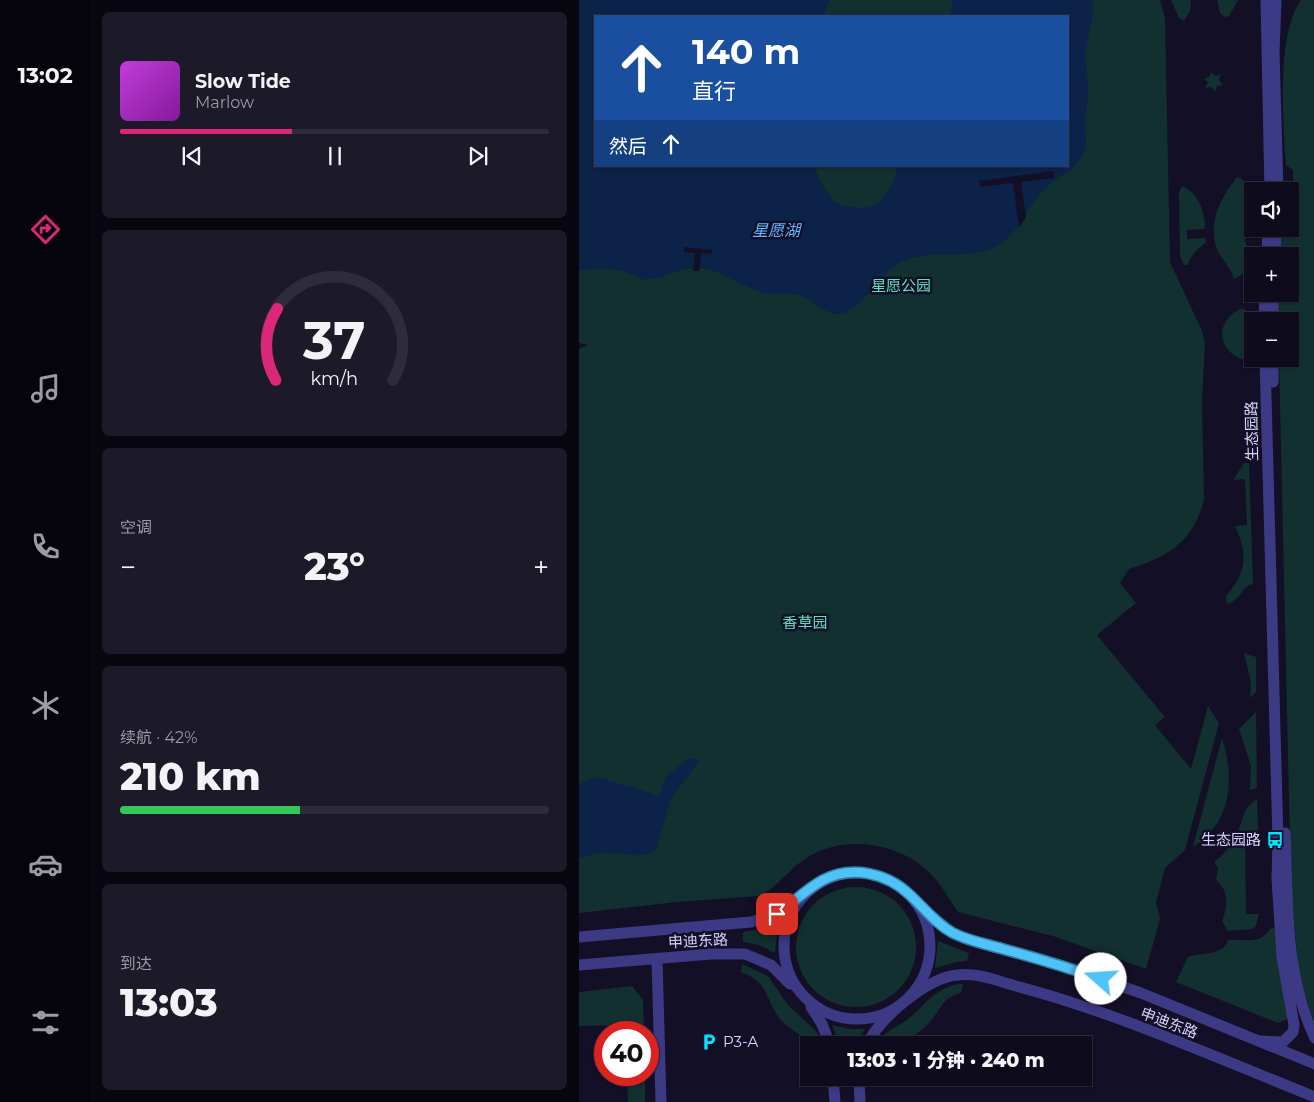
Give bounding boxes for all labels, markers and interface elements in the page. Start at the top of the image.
text: 140 m [692,30,800,73]
icon: ahead [609,35,674,100]
text: 13:02 [17,62,73,89]
text: Slow Tide [195,70,291,93]
text: 直行 [692,78,736,105]
text: Marlow [195,93,254,112]
icon: ahead [657,130,685,158]
text: 然后 [609,135,647,158]
icon: previous [178,142,206,170]
icon: pause [321,142,349,170]
icon: next [464,142,492,170]
map controls [1244,182,1299,367]
button: sound [1244,182,1299,237]
icon: directions [28,212,63,247]
water label: 星愿湖 [752,221,803,240]
button: + [1244,247,1299,302]
park label: 星愿公园 [871,276,931,295]
text: 37 [302,309,366,372]
button: − [1244,312,1299,367]
text: km/h [311,368,358,389]
icon: music [28,371,63,406]
street label: 生态园路 [1241,401,1262,461]
text: 空调 [120,518,152,537]
icon: phone [28,529,63,564]
text: 23° [304,543,365,590]
text: − [120,550,136,584]
text: + [533,550,549,584]
park label: 香草园 [782,613,828,632]
icon: climate [28,688,63,723]
text: 续航 · 42% [120,728,197,747]
text: 210 km [120,753,261,800]
place label: 生态园路 [1201,830,1261,849]
bus stop icon: 生态园路 [1265,830,1285,850]
icon: car [28,847,63,882]
pin [756,893,798,935]
icon: arrive [763,900,791,928]
street label: 申迪东路 [668,929,728,952]
position arrow [1074,952,1126,1004]
text: 到达 [120,954,152,973]
text: 13:03 [120,979,218,1026]
street label: 申迪东路 [1138,1003,1201,1042]
icon: filters [28,1005,63,1040]
speed limit sign: 40 [594,1021,659,1086]
parking icon: P3-A [699,1032,719,1052]
place label: P3-A [723,1032,759,1051]
text: 13:03 · 1 分钟 · 240 m [847,1049,1045,1072]

